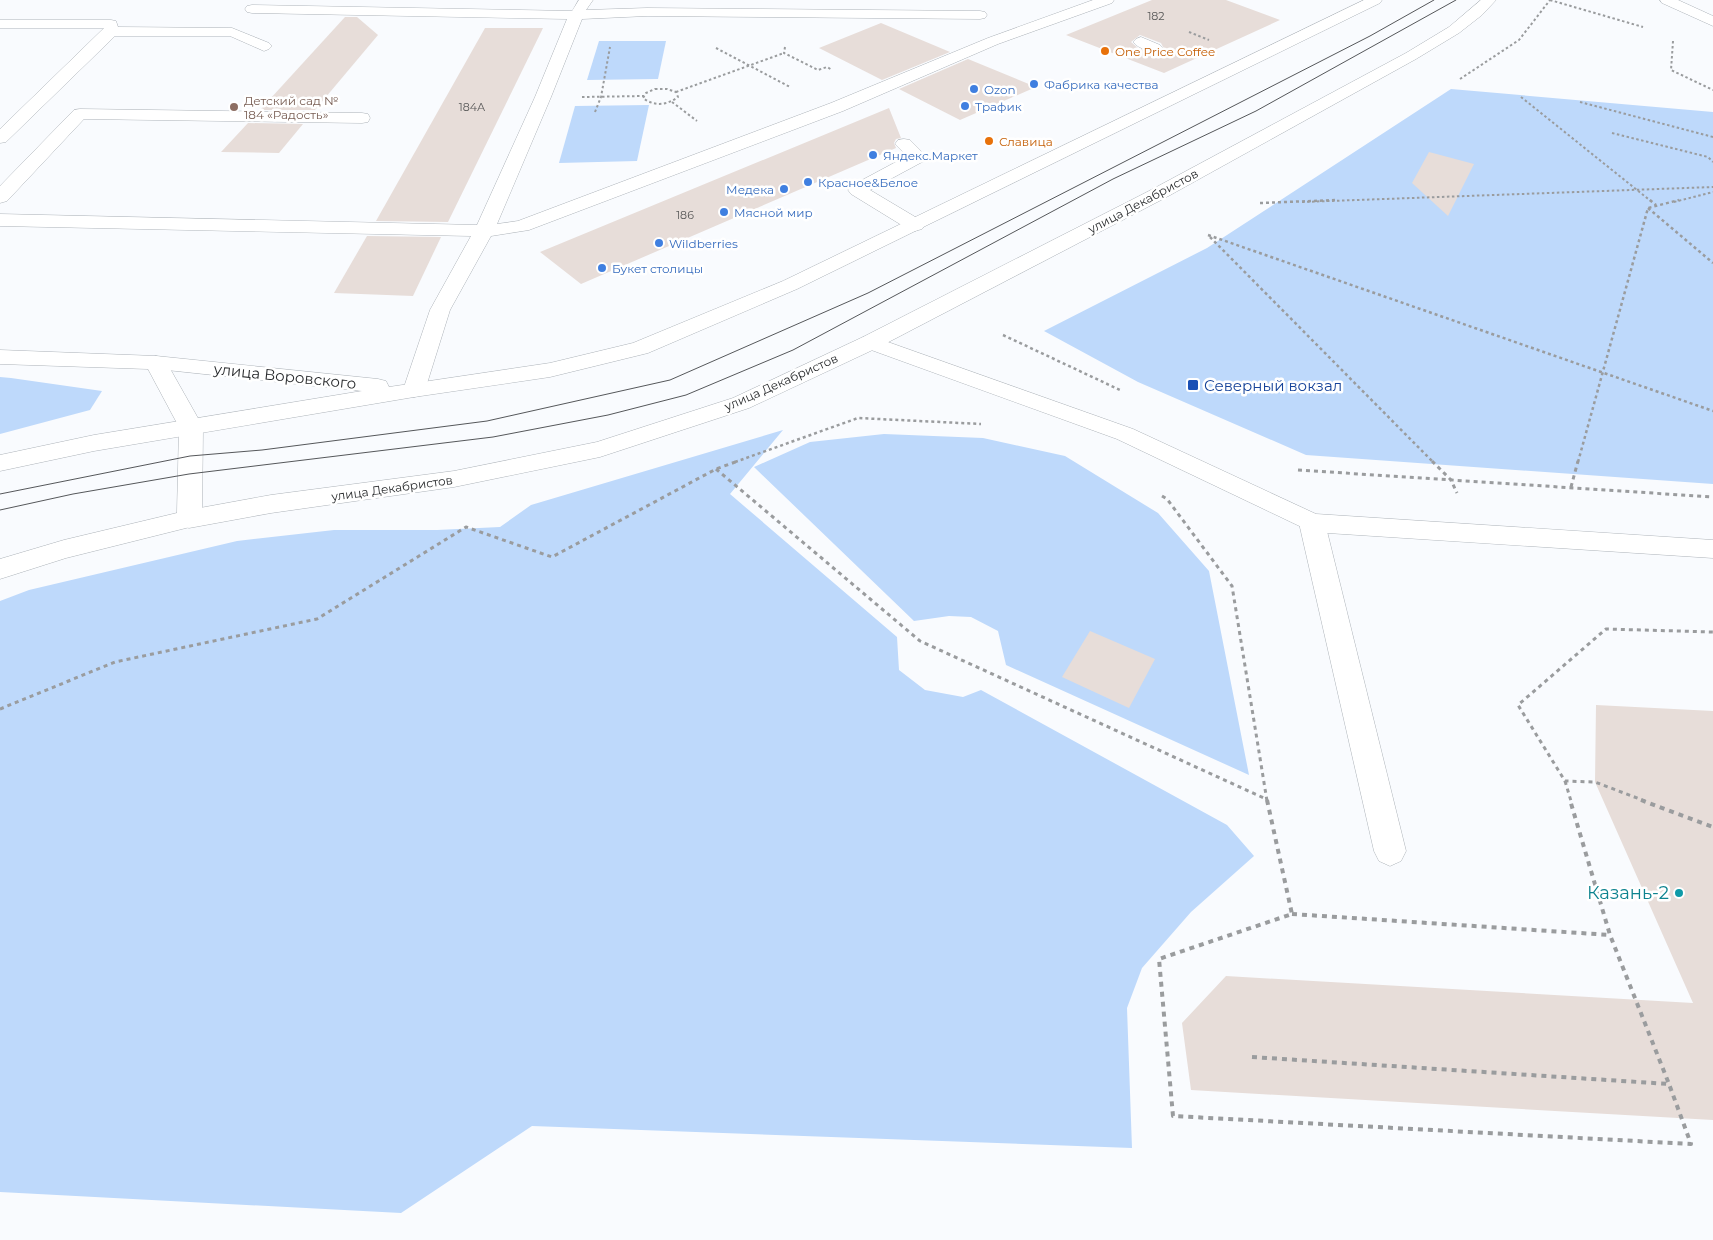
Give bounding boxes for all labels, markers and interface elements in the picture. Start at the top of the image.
house number: 182 [1147,9,1165,23]
place label: One Price Coffee [1115,44,1215,59]
marker: One Price Coffee [1099,45,1111,57]
place label: Фабрика качества [1044,77,1158,92]
marker: Фабрика качества [1028,78,1040,90]
place label: Ozon [984,82,1016,97]
marker: Ozon [968,83,980,95]
place label: Детский сад № 184 «Радость» [244,93,338,122]
place label: Трафик [975,99,1022,114]
house number: 184А [459,100,486,114]
marker: Трафик [959,100,971,112]
marker: Детский сад № 184 «Радость» [228,101,240,113]
place label: Славица [999,134,1053,149]
marker: Славица [983,135,995,147]
place label: Яндекс.Маркет [883,148,978,163]
marker: Яндекс.Маркет [867,149,879,161]
street label: улица Декабристов [1084,166,1201,237]
place label: Красное&Белое [818,175,918,190]
marker: Красное&Белое [802,176,814,188]
place label: Медека [726,182,774,197]
marker: Медека [778,183,790,195]
place label: Мясной мир [734,205,813,220]
marker: Мясной мир [718,206,730,218]
house number: 186 [676,208,694,222]
place label: Wildberries [669,236,738,251]
marker: Wildberries [653,237,665,249]
place label: Букет столицы [612,261,703,276]
marker: Букет столицы [596,262,608,274]
street label: улица Декабристов [721,350,840,414]
street label: улица Воровского [212,359,357,393]
place label: Северный вокзал [1204,376,1342,395]
marker: Северный вокзал [1186,378,1200,392]
street label: улица Декабристов [329,472,454,504]
place label: Казань-2 [1587,882,1669,904]
marker: Казань-2 [1673,887,1685,899]

